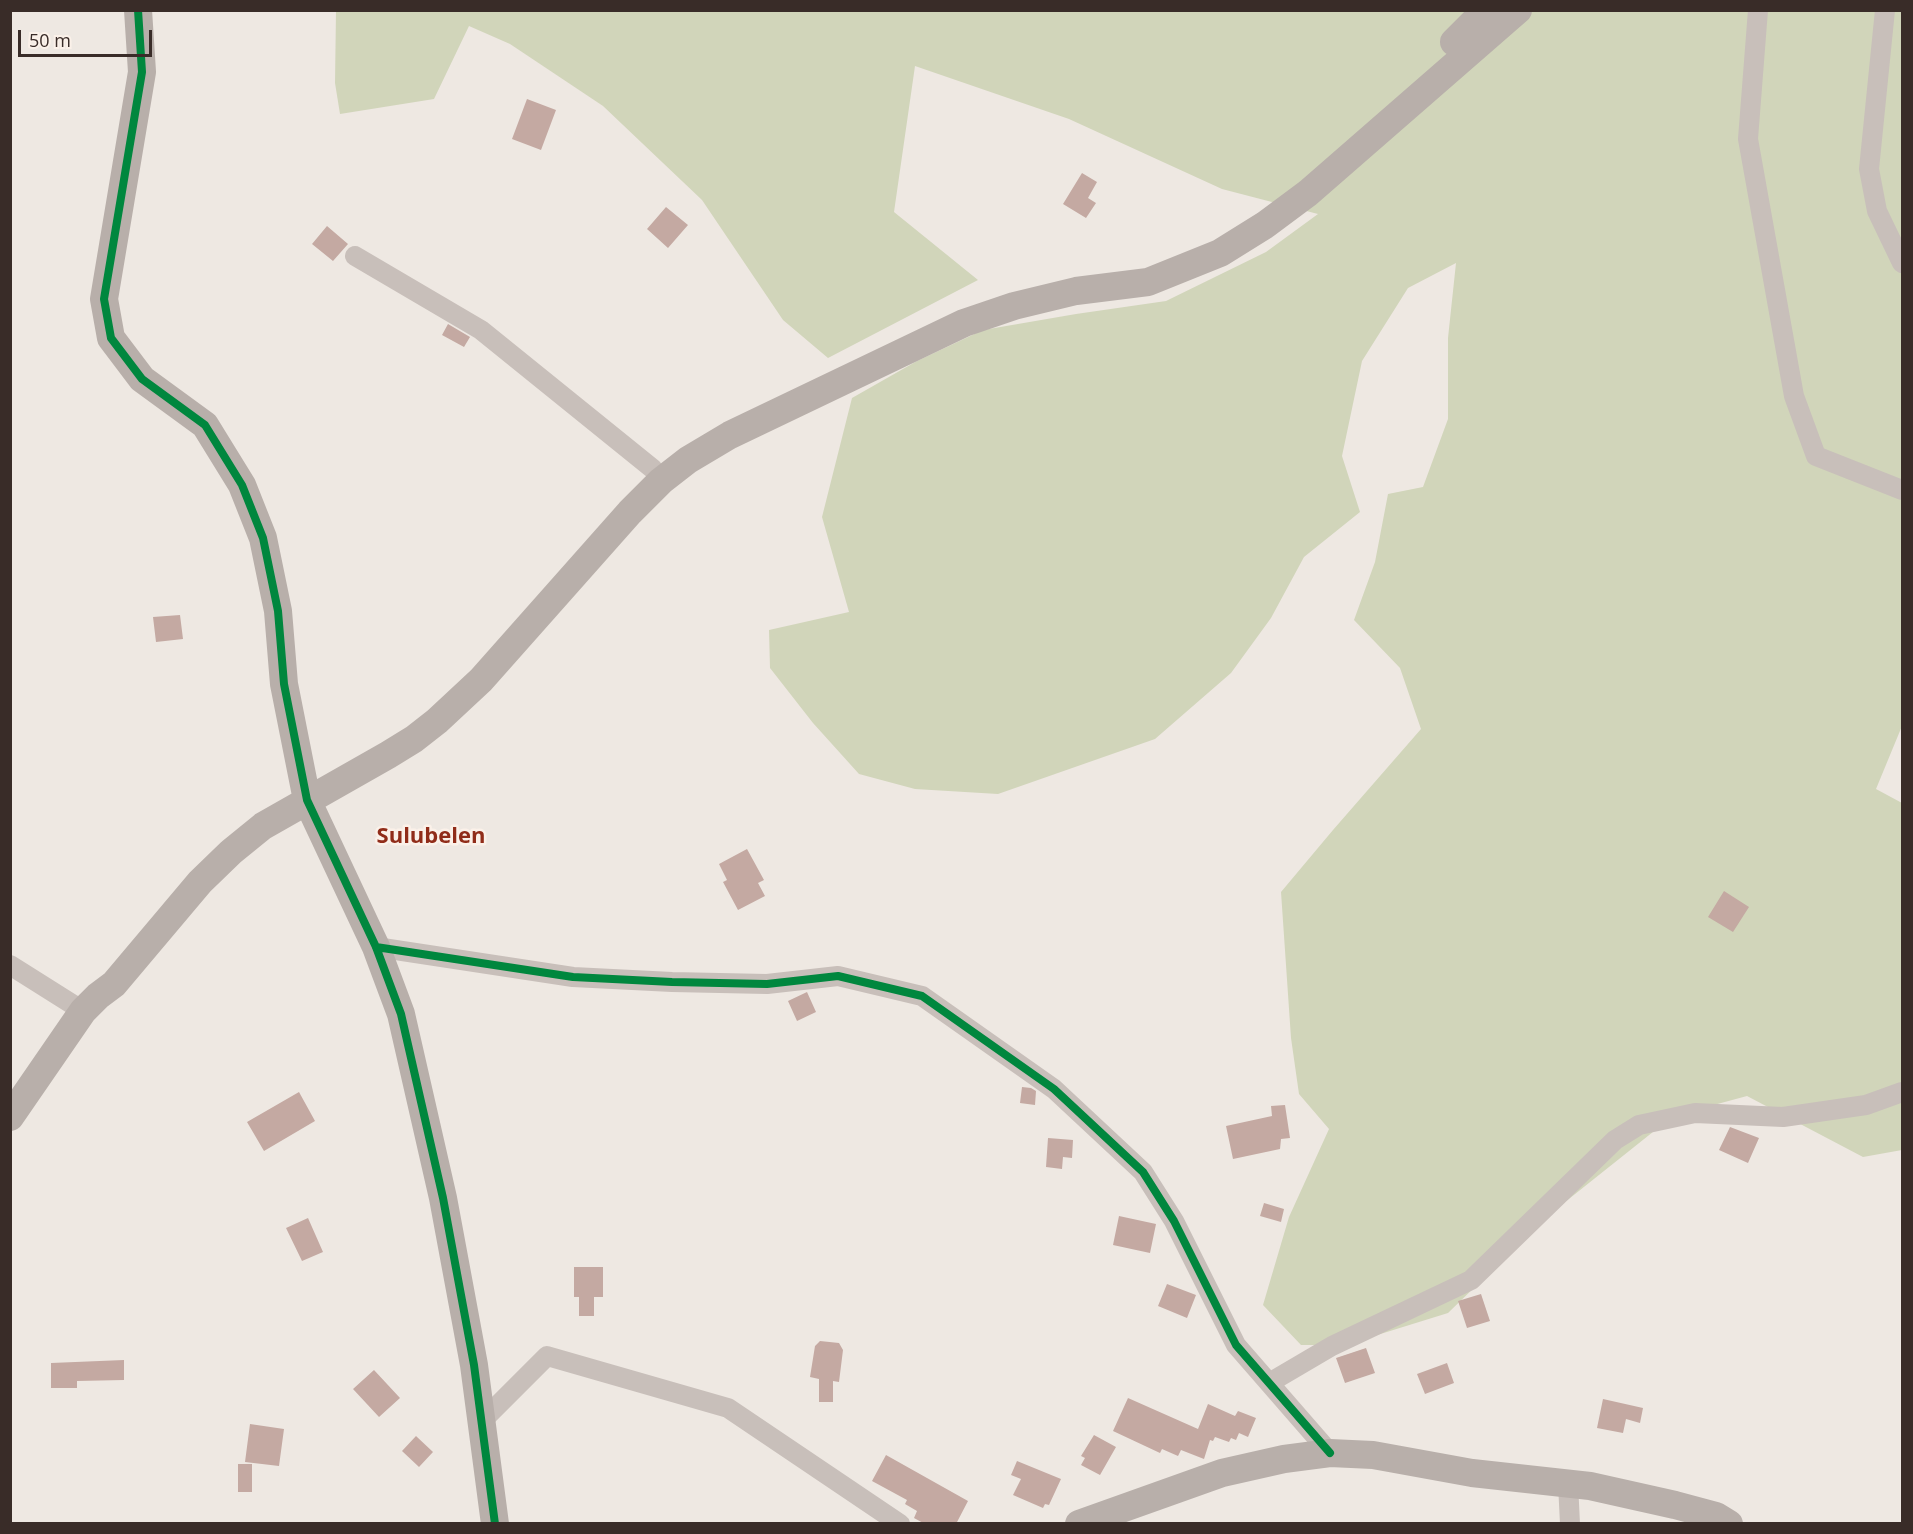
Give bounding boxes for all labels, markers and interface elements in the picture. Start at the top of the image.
scale bar [21,18,154,56]
text: 50 m [29,28,71,52]
district label: Sulubelen [377,824,485,850]

